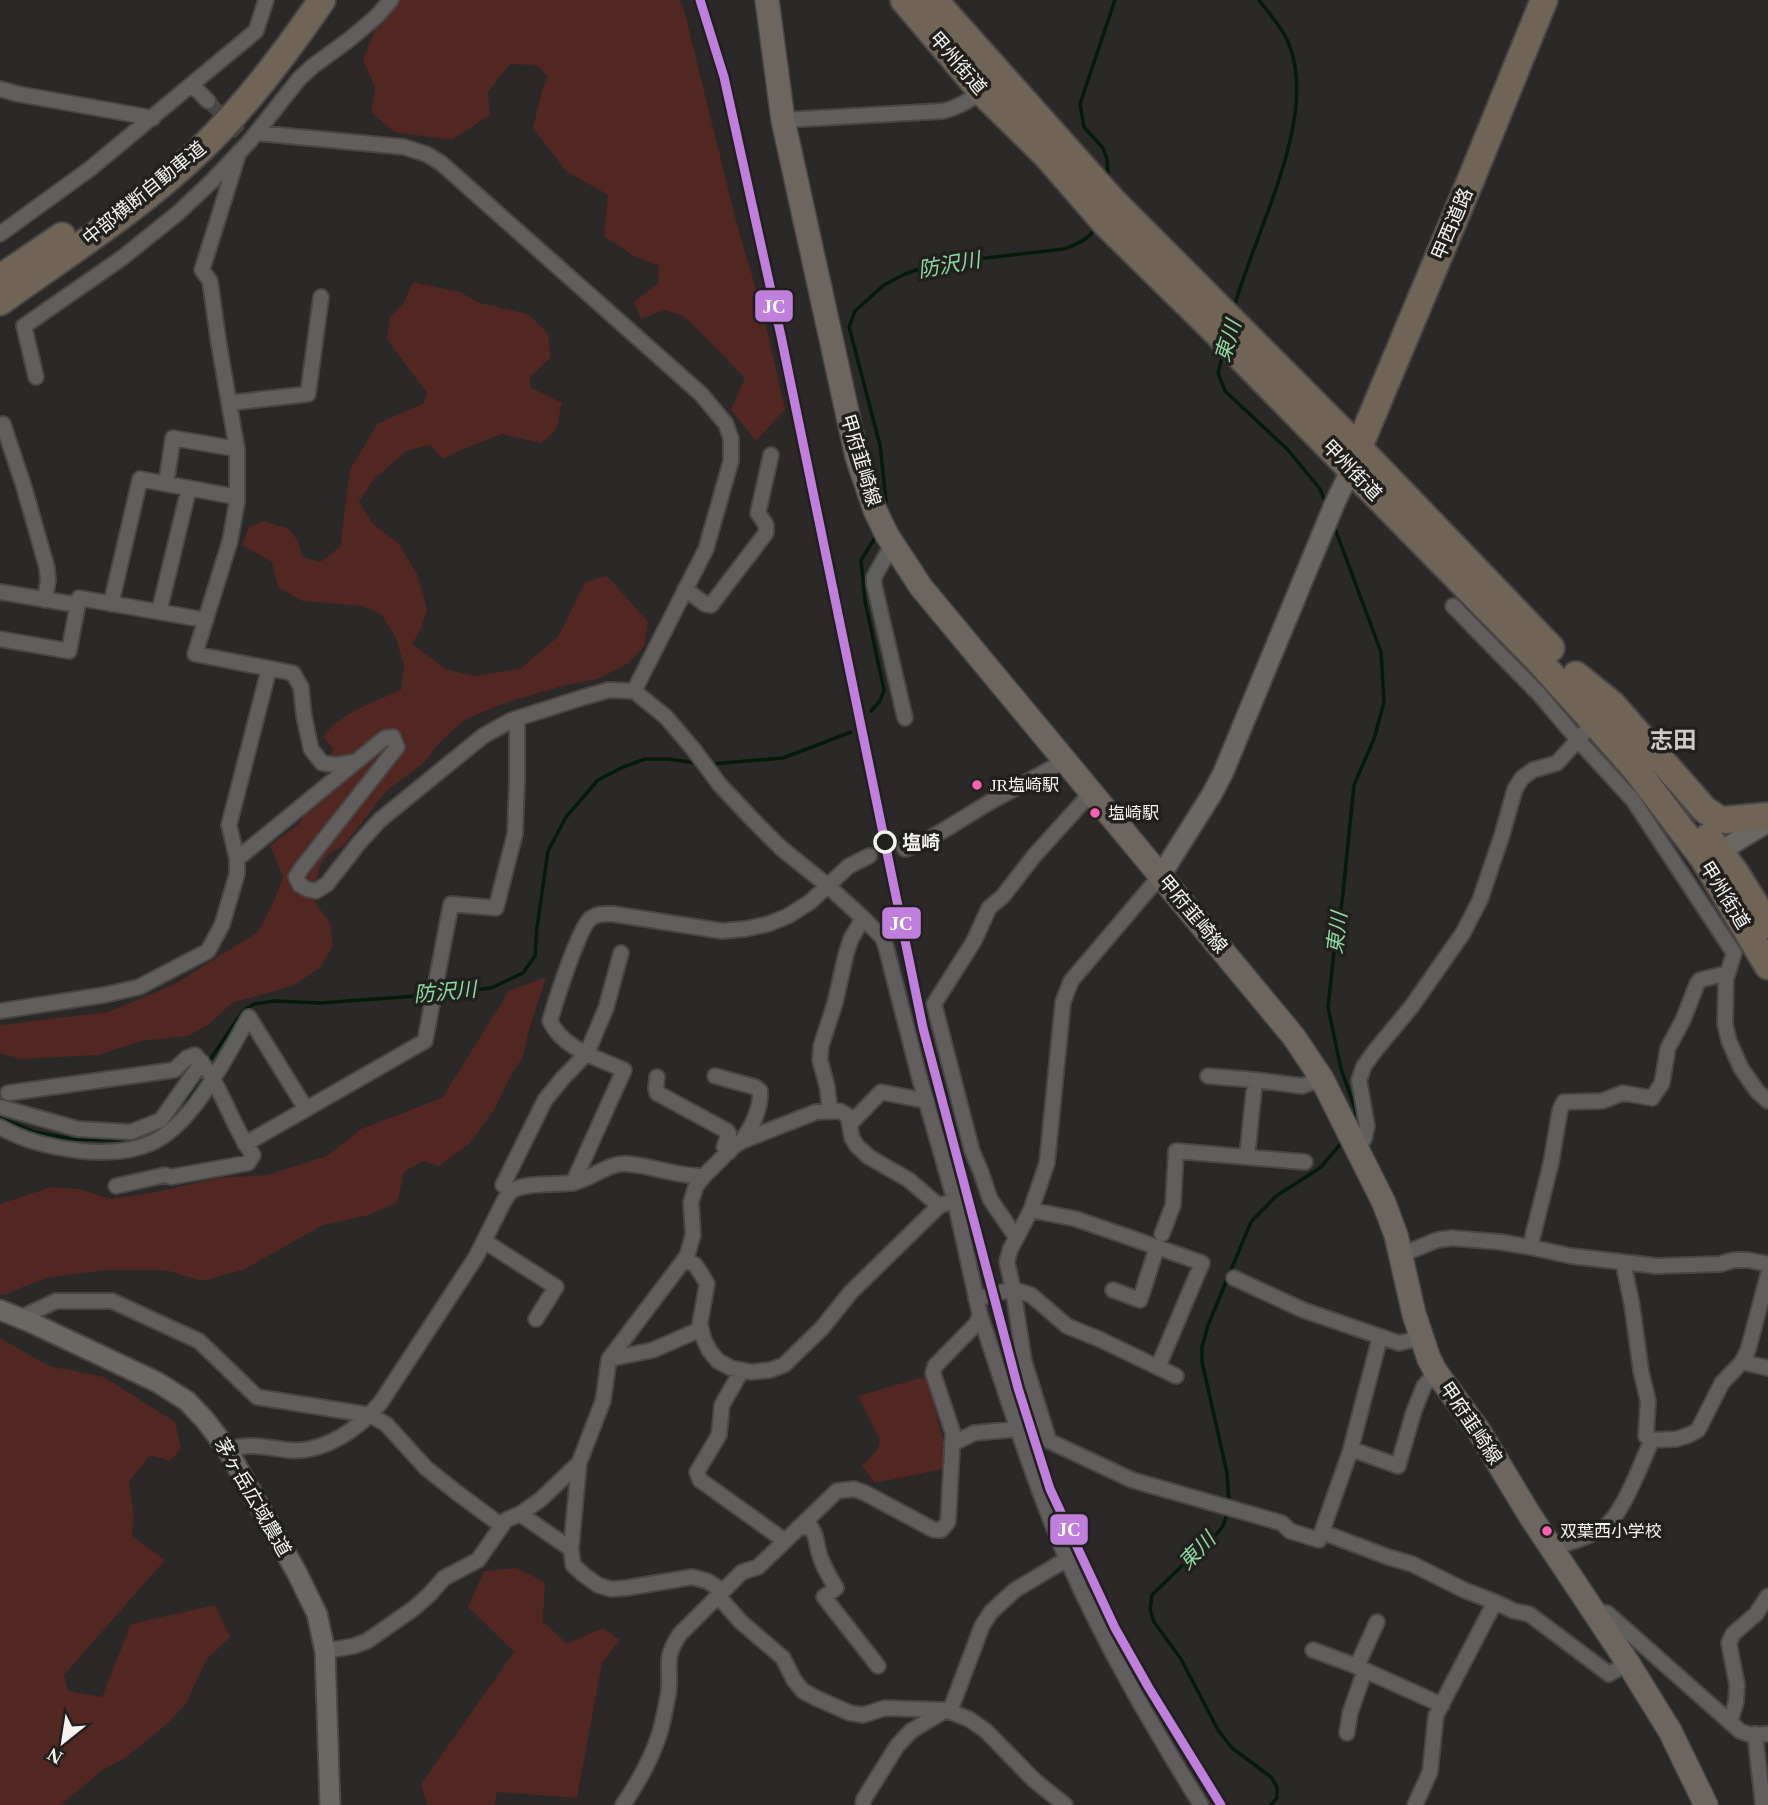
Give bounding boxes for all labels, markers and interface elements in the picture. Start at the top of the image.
street label: 甲州街道 [925,27,991,99]
street label: 中部横断自動車道 [78,137,210,249]
street label: 甲西道路 [1427,185,1477,263]
water label: 防沢川 [916,247,984,282]
line badge: JC [754,289,794,323]
text: JC [762,296,786,317]
water label: 東川 [1210,315,1246,365]
street label: 甲府韮崎線 [837,411,885,509]
street label: 甲州街道 [1318,435,1386,505]
district label: 志田 [1650,728,1696,753]
place label: JR塩崎駅 [990,776,1059,795]
marker: JR塩崎駅 [970,778,984,792]
place label: 塩崎駅 [1108,804,1159,823]
marker: 塩崎駅 [1088,806,1102,820]
marker: 塩崎 [874,831,896,853]
place label: 塩崎 [902,832,940,853]
street label: 甲州街道 [1696,857,1754,933]
street label: 甲府韮崎線 [1154,871,1232,957]
line badge: JC [881,906,922,940]
water label: 東川 [1323,909,1352,955]
text: JC [889,913,913,934]
water label: 防沢川 [413,977,479,1007]
street label: 甲府韮崎線 [1436,1378,1506,1468]
street label: 茅ヶ岳広域農道 [211,1434,295,1560]
line badge: JC [1049,1513,1089,1546]
text: JC [1057,1519,1081,1540]
place label: 双葉西小学校 [1560,1522,1662,1541]
marker: 双葉西小学校 [1540,1524,1554,1538]
water label: 東川 [1174,1526,1222,1574]
north arrow [28,1707,98,1777]
text: N [43,1744,66,1769]

